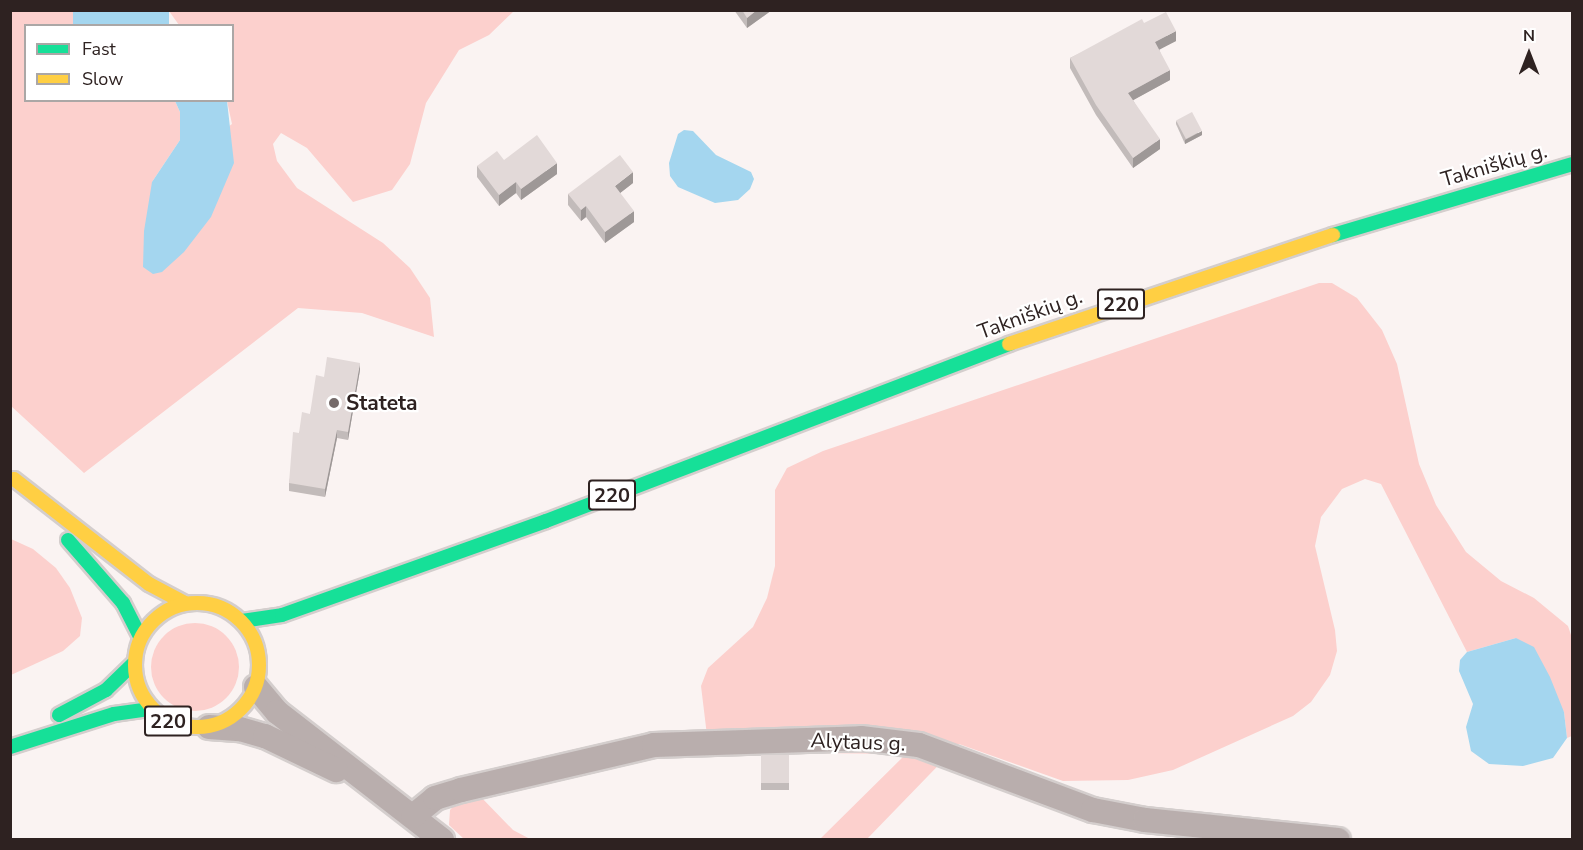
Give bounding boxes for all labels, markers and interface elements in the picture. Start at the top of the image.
legend [24,24,234,102]
north arrow [1499,24,1559,84]
text: N [1523,25,1535,47]
text: Fast [82,37,116,61]
text: Slow [82,67,123,91]
street label: Takniškių g. [1438,138,1550,192]
street label: Takniškių g. [974,283,1086,345]
road number: 220 [1097,287,1145,321]
place label: Stateta [346,390,418,416]
marker: Stateta [327,396,341,410]
road number: 220 [588,478,636,512]
road number: 220 [144,704,192,738]
street label: Alytaus g. [810,728,906,756]

